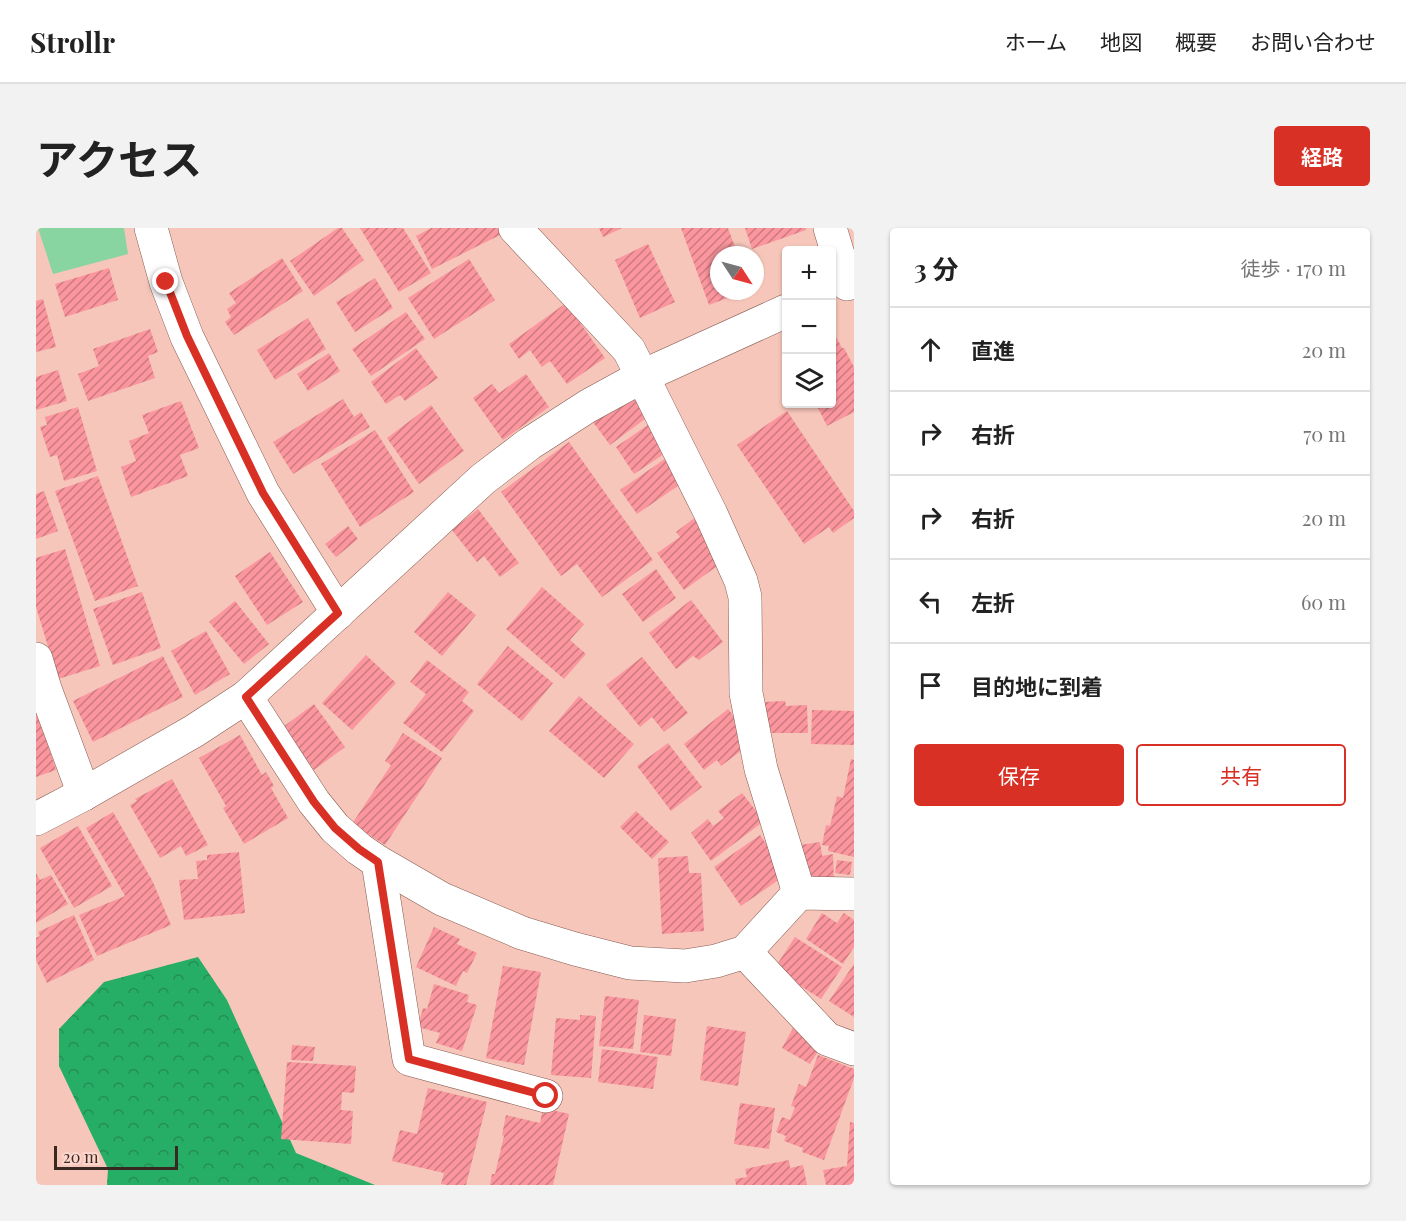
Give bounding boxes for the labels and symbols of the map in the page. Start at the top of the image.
north arrow [710,246,764,300]
route end [152,268,178,294]
route start [532,1082,558,1108]
scale bar [54,1143,178,1170]

